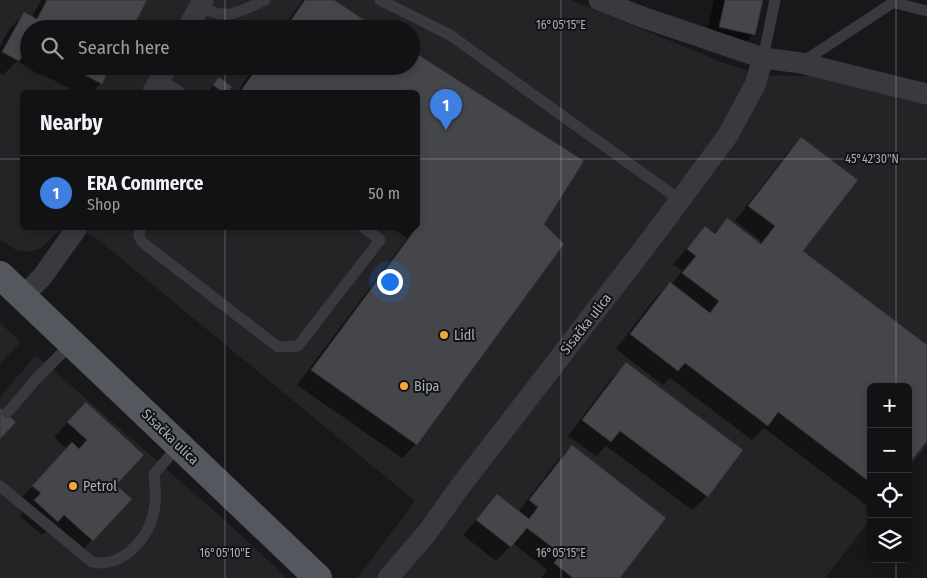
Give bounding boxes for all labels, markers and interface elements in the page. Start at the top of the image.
text: 16°05'15"E [536,18,586,32]
search box [20,20,420,75]
icon: search [38,34,66,62]
text: Search here [78,36,170,59]
pin: 1 [430,89,462,130]
text: Nearby [40,110,102,136]
text: 45°42'30"N [845,152,899,166]
text: ERA Commerce [87,172,203,195]
text: 1 [53,184,59,203]
text: 50 m [368,184,400,203]
text: Shop [87,195,120,214]
your location [377,269,403,295]
street label: Sisačka ulica [557,290,615,358]
place label: Lidl [454,327,475,344]
marker: Lidl [438,329,450,341]
place label: Bipa [414,378,440,395]
marker: Bipa [398,380,410,392]
map controls [867,383,912,563]
button: + [867,383,912,428]
street label: Sisačka ulica [138,406,202,469]
button: − [867,428,912,473]
button: locate [867,473,912,518]
place label: Petrol [83,478,117,495]
marker: Petrol [67,480,79,492]
button: layers [867,518,912,563]
text: 16°05'10"E [200,546,251,560]
text: 16°05'15"E [536,546,586,560]

